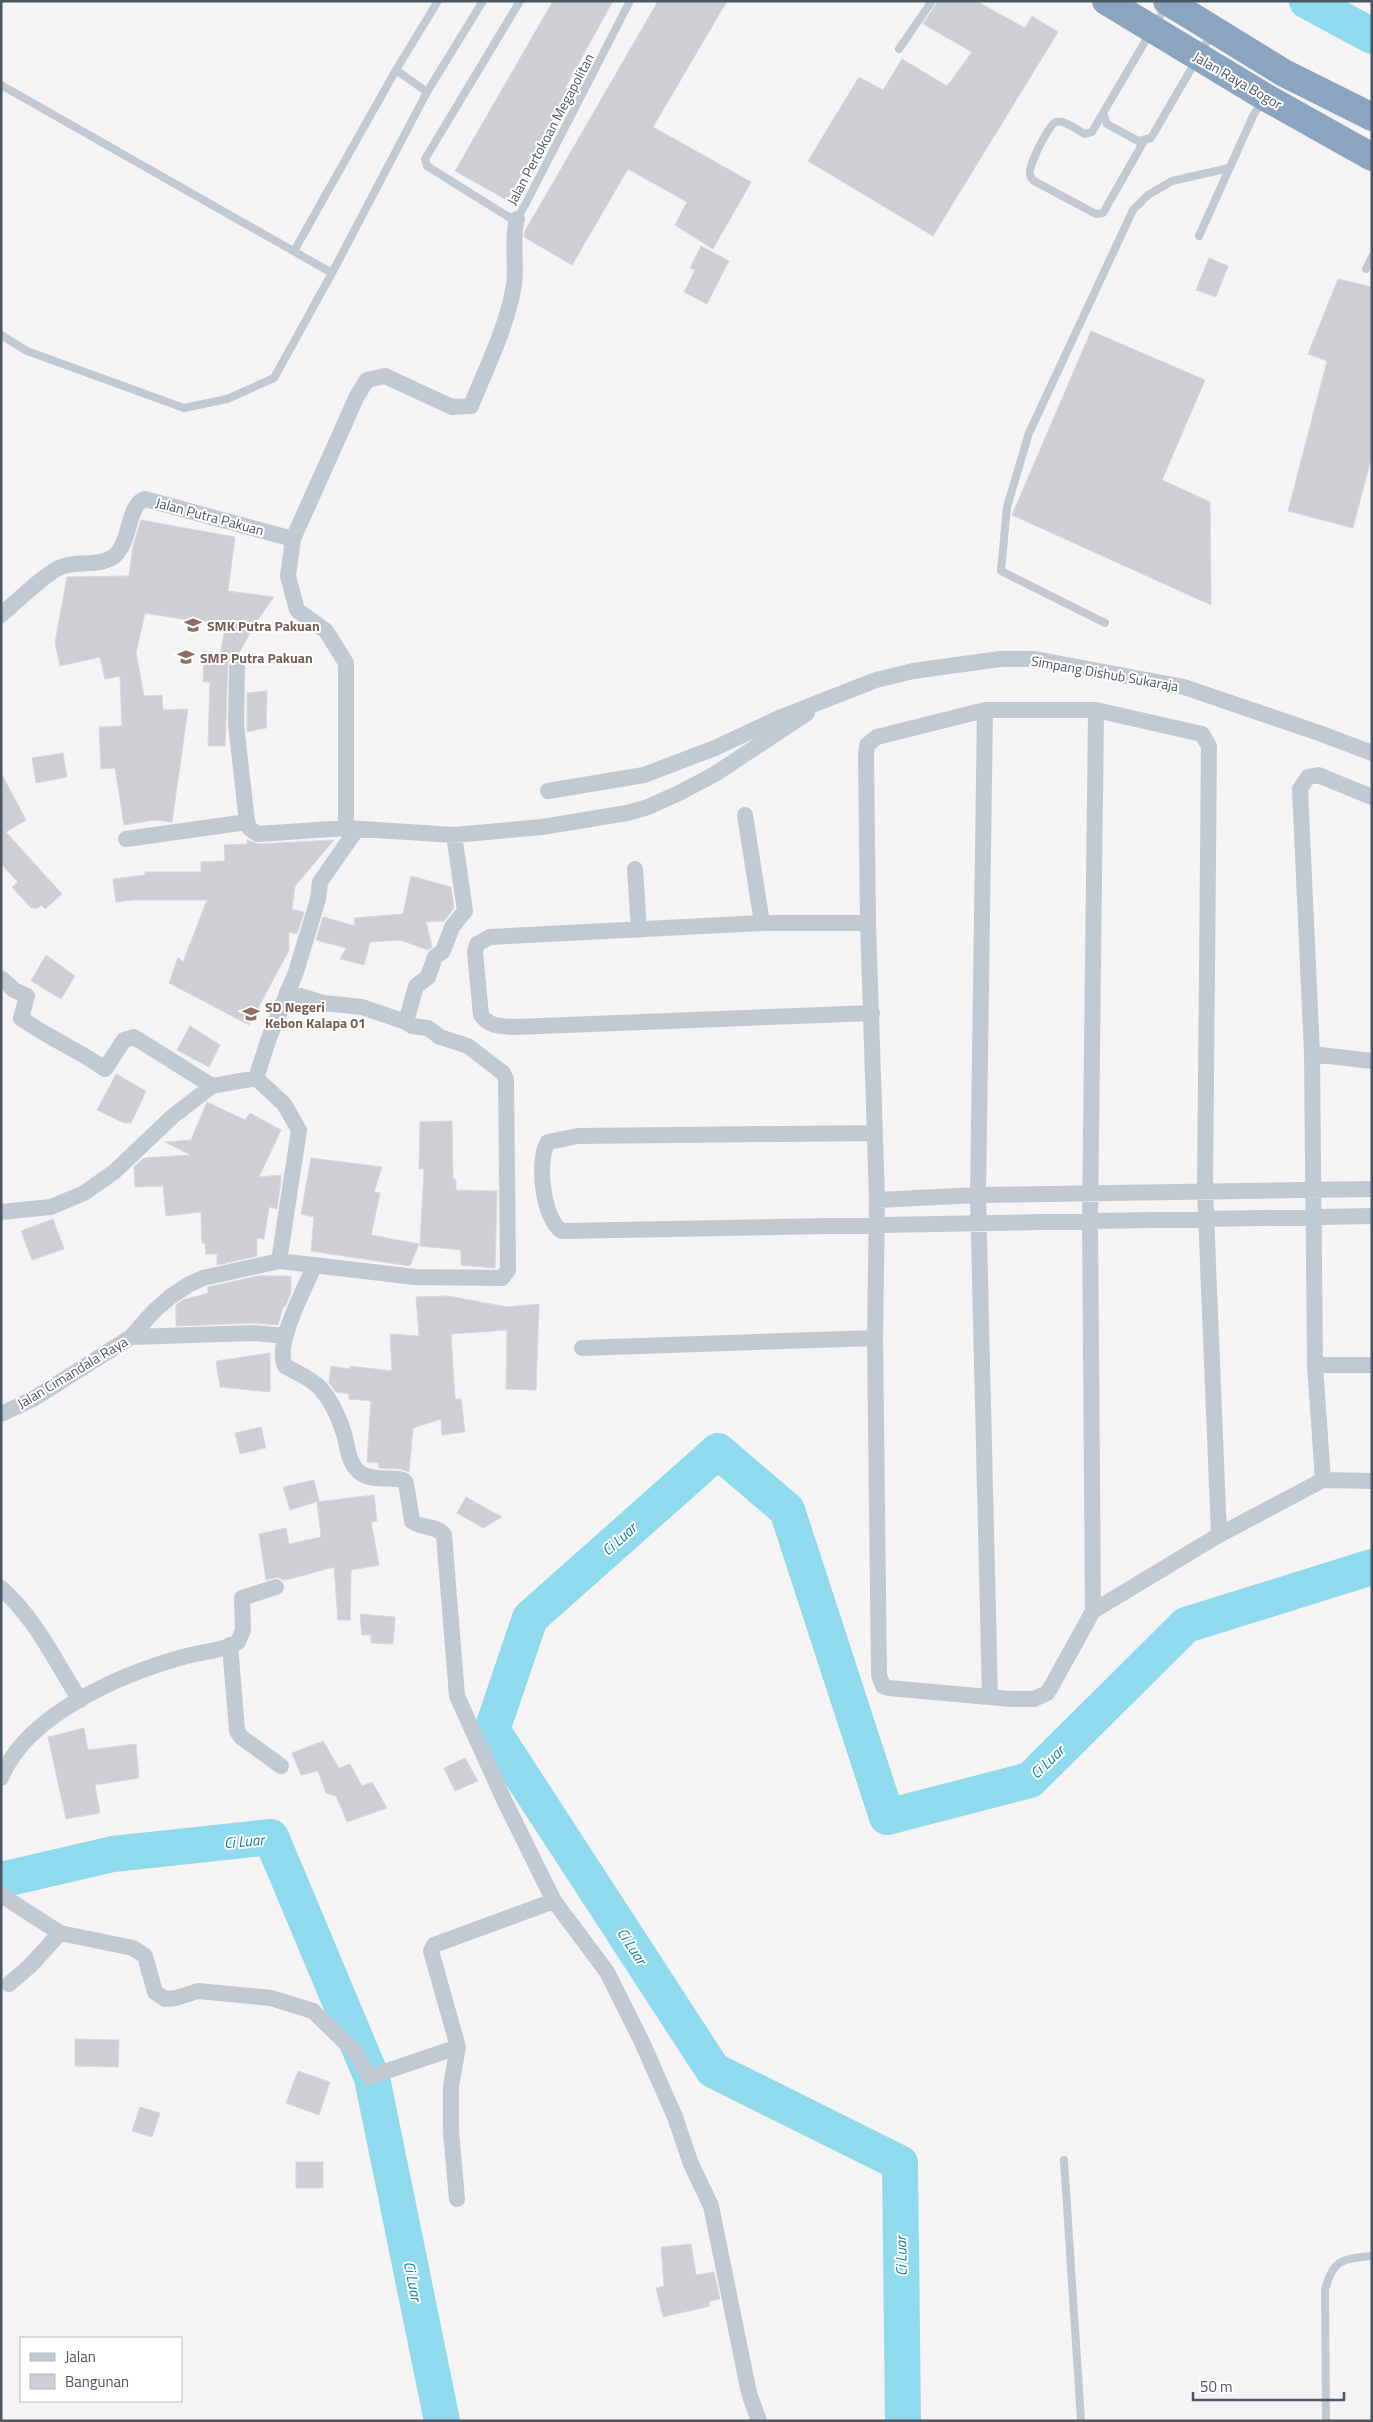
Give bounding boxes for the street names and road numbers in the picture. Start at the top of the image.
street label: Jalan Raya Bogor [1190,46,1287,114]
street label: Jalan Pertokoan Megapolitan [501,49,599,209]
street label: Jalan Putra Pakuan [153,491,267,541]
street label: Simpang Dishub Sukaraja [1030,650,1180,696]
street label: Jalan Cimandala Raya [13,1331,131,1413]

